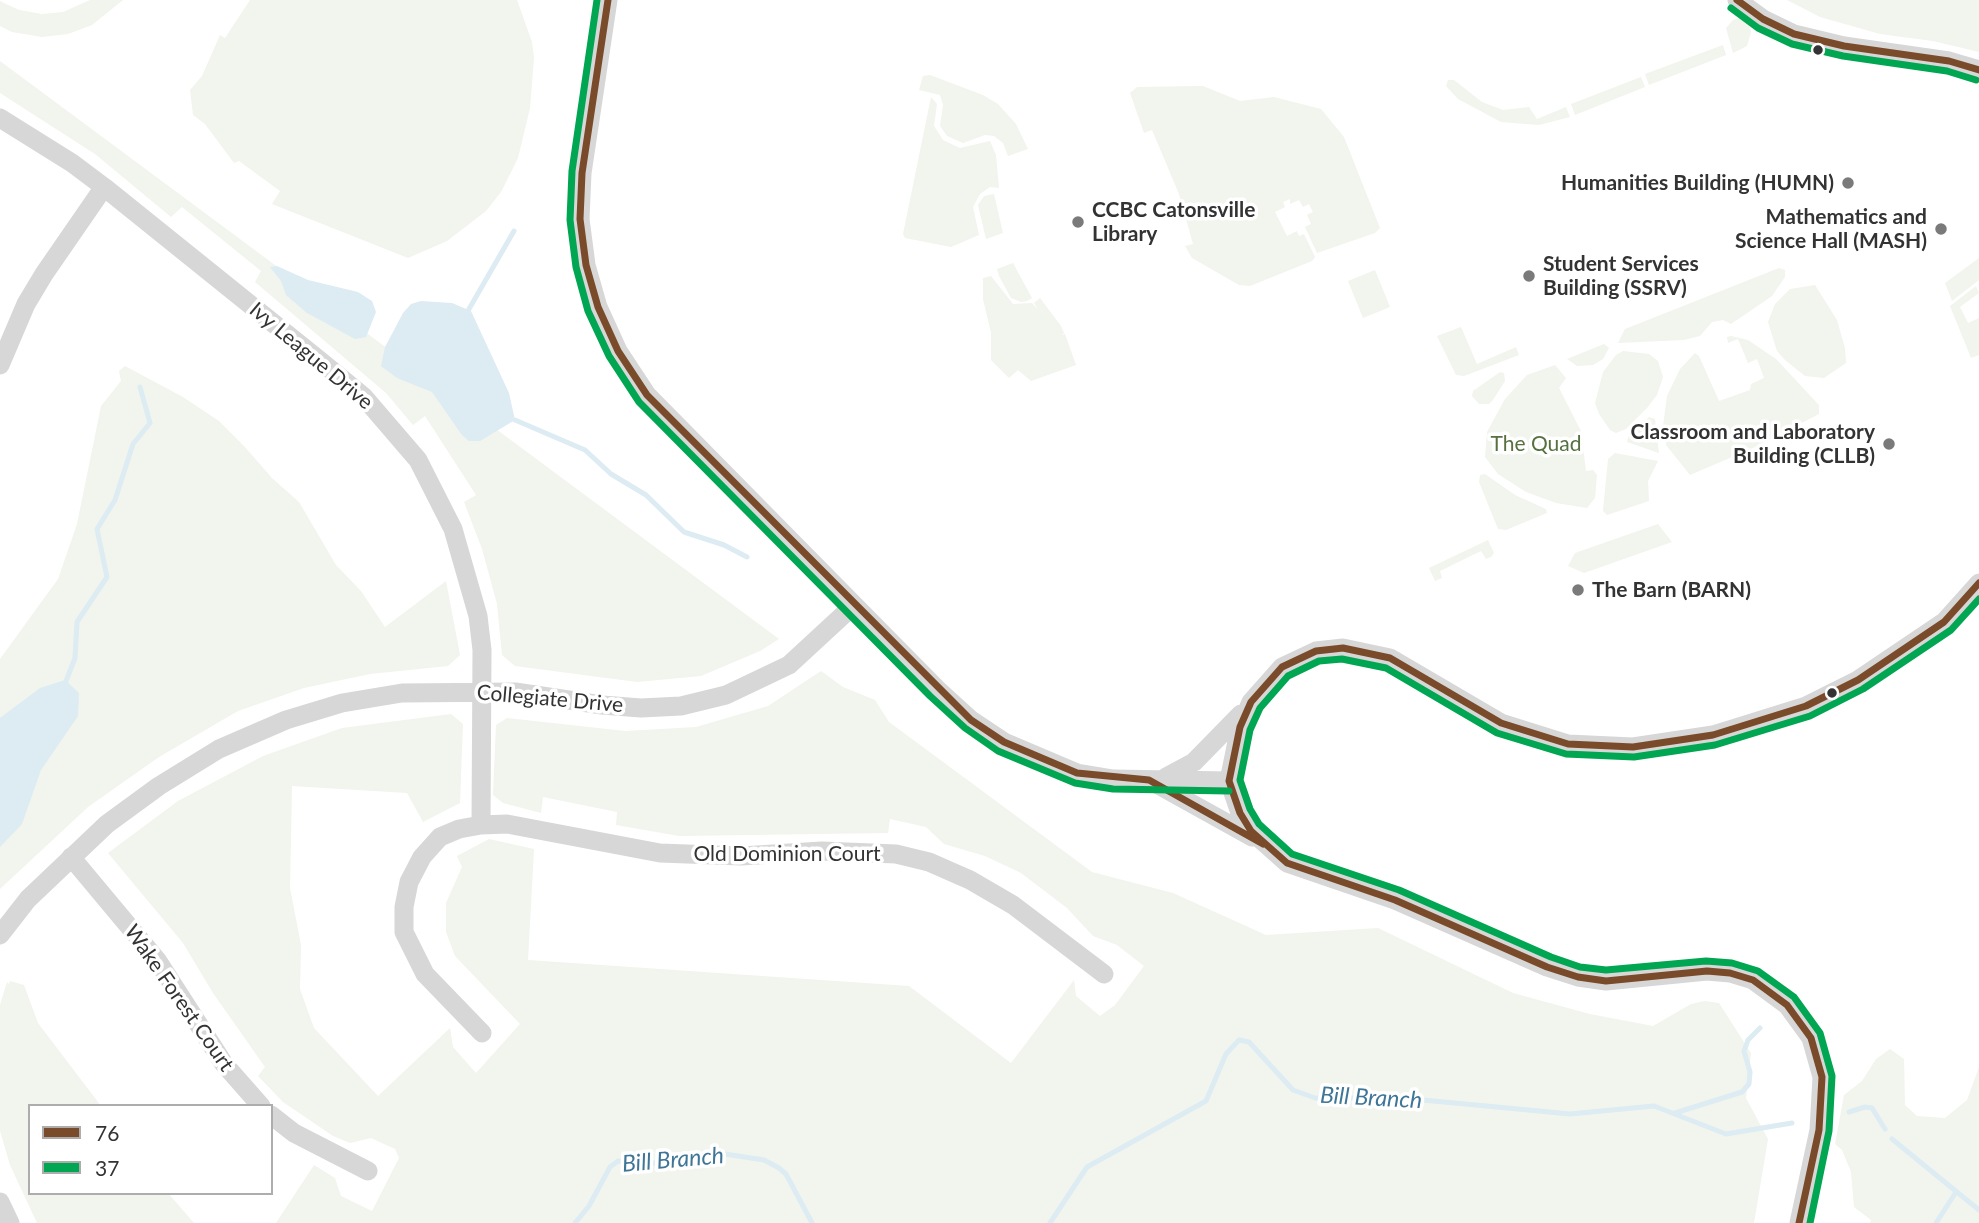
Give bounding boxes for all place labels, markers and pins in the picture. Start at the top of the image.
unlabelled marker [1811,43,1825,57]
place label: Humanities Building (HUMN) [1561,170,1834,196]
marker: Humanities Building (HUMN) [1840,175,1856,191]
place label: CCBC Catonsville Library [1092,197,1255,247]
place label: Mathematics and Science Hall (MASH) [1735,204,1927,254]
marker: CCBC Catonsville Library [1070,214,1086,230]
marker: Mathematics and Science Hall (MASH) [1933,221,1949,237]
place label: Student Services Building (SSRV) [1543,251,1699,301]
marker: Student Services Building (SSRV) [1521,268,1537,284]
place label: Classroom and Laboratory Building (CLLB) [1630,419,1875,469]
marker: Classroom and Laboratory Building (CLLB) [1881,436,1897,452]
place label: The Barn (BARN) [1592,577,1751,603]
marker: The Barn (BARN) [1570,582,1586,598]
unlabelled marker [1825,686,1839,700]

